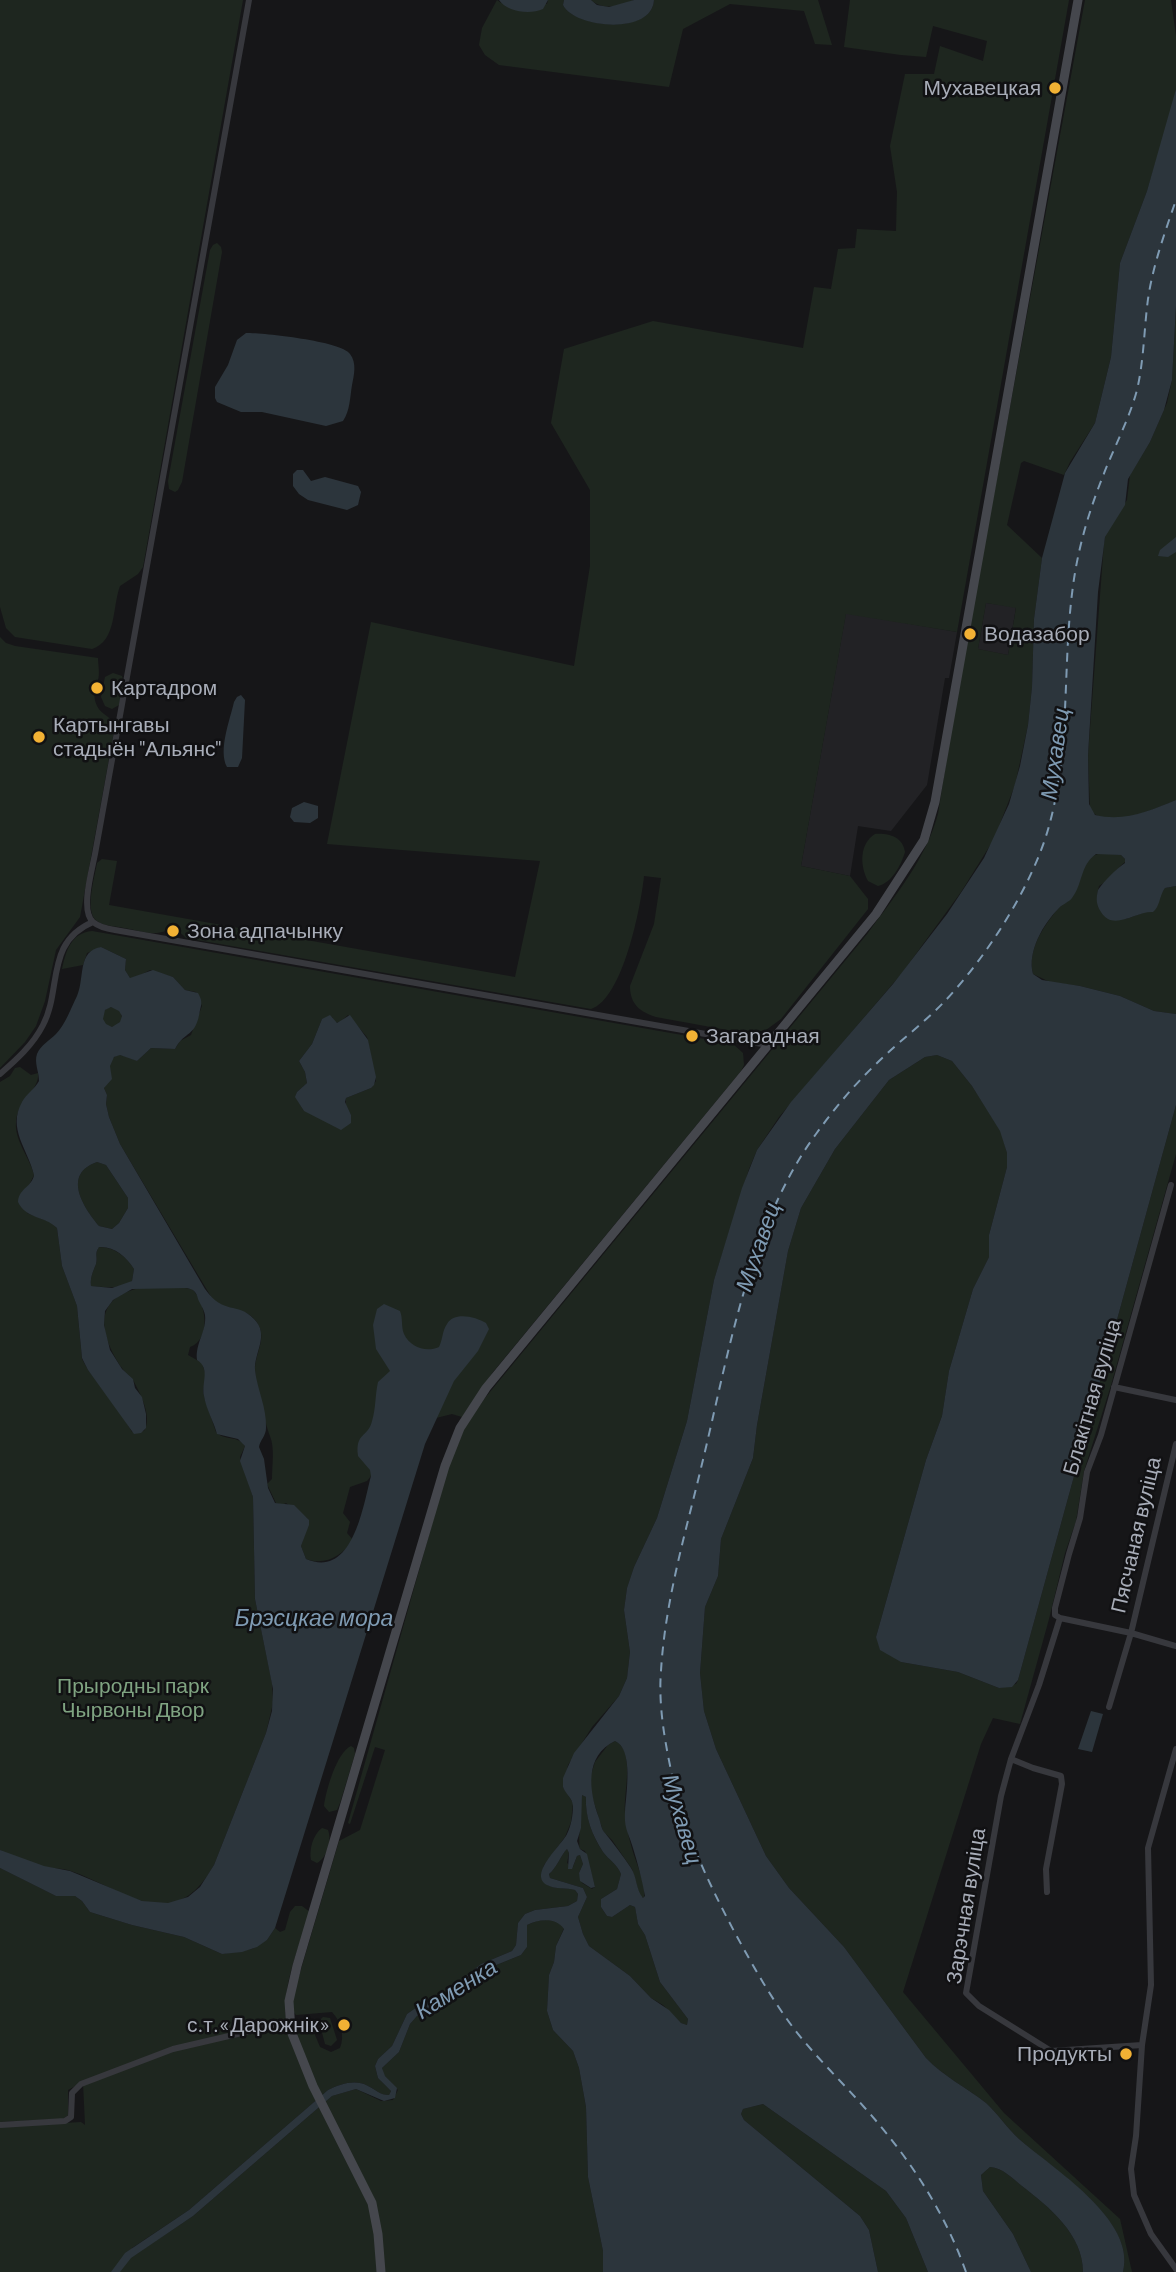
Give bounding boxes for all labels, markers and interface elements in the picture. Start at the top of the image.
place label: Мухавецкая [924,75,1041,101]
marker: Мухавецкая [1047,80,1063,96]
place label: Водазабор [984,621,1090,647]
marker: Водазабор [962,626,978,642]
place label: Картадром [111,675,217,701]
marker: Картадром [89,680,105,696]
water label: Мухавец [1035,706,1075,802]
place label: Картынгавы стадыён "Альянс" [53,712,221,762]
marker: Картынгавы стадыён "Альянс" [31,729,47,745]
place label: Зона адпачынку [187,918,343,944]
marker: Зона адпачынку [165,923,181,939]
place label: Загарадная [706,1023,820,1049]
marker: Загарадная [684,1028,700,1044]
water label: Мухавец [730,1199,786,1295]
street label: Блакітная вуліца [1058,1316,1126,1478]
street label: Пясчаная вуліца [1106,1454,1166,1616]
water label: Брэсцкае мора [235,1604,393,1632]
park label: Прыродны парк Чырвоны Двор [57,1673,209,1723]
water label: Мухавец [656,1771,708,1867]
street label: Зарэчная вуліца [941,1826,991,1986]
water label: Каменка [410,1953,502,2025]
place label: с.т.«Дарожнік» [187,2012,330,2038]
marker: с.т.«Дарожнік» [336,2017,352,2033]
place label: Продукты [1017,2041,1112,2067]
marker: Продукты [1118,2046,1134,2062]

